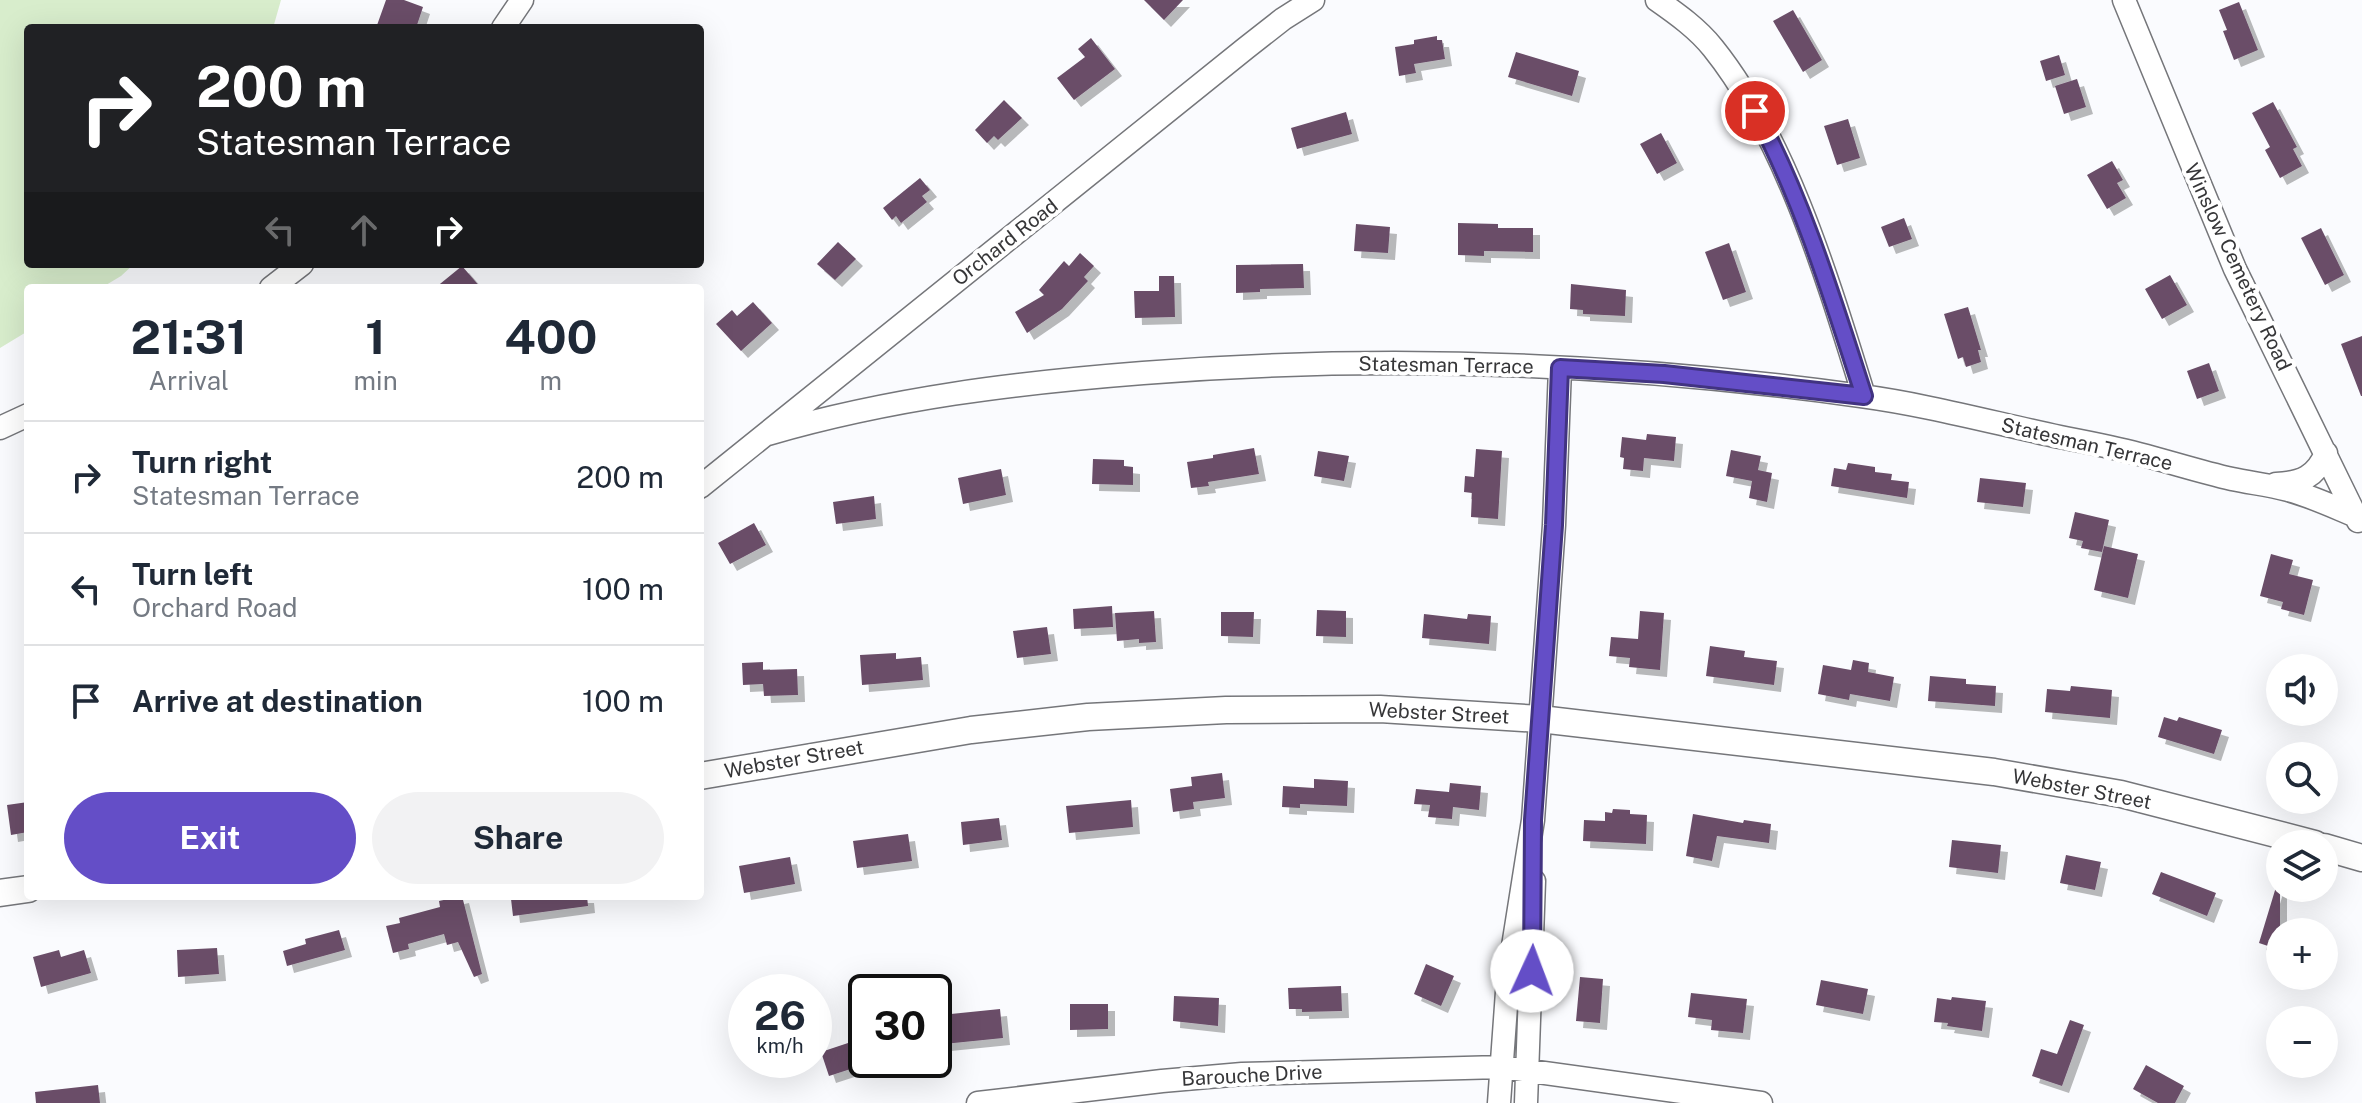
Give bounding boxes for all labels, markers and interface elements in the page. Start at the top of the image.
text: 200 m [196,54,366,120]
icon: right [64,56,168,160]
pin [1721,77,1789,145]
icon: arrive [1733,89,1777,133]
text: Statesman Terrace [196,121,511,163]
street label: Winslow Cemetery Road [2179,160,2297,374]
street label: Orchard Road [947,193,1063,291]
icon: left [258,208,302,252]
icon: ahead [342,208,386,252]
icon: right [426,208,470,252]
text: 21:31 [131,308,247,365]
text: 1 [365,308,386,365]
text: 400 [504,308,597,365]
street label: Statesman Terrace [1358,351,1534,379]
text: Arrival [149,365,229,396]
text: min [354,365,398,396]
text: m [540,365,562,396]
street label: Statesman Terrace [1999,413,2175,475]
text: Turn right [132,444,272,480]
icon: right [64,455,108,499]
text: 200 m [576,459,664,495]
text: Statesman Terrace [132,480,360,511]
text: Turn left [132,556,253,592]
icon: left [64,567,108,611]
text: 100 m [582,571,664,607]
text: Orchard Road [132,592,298,623]
map controls [2266,654,2338,1078]
button: sound [2266,654,2338,726]
icon: arrive [64,679,108,723]
text: Arrive at destination [132,683,423,719]
text: 100 m [582,683,664,719]
street label: Webster Street [1368,697,1510,729]
street label: Webster Street [722,735,866,783]
button: search [2266,742,2338,814]
street label: Webster Street [2010,764,2154,814]
button: Exit [64,792,356,884]
button: Share [372,792,664,884]
button: layers [2266,830,2338,902]
button: + [2266,918,2338,990]
position arrow [1490,929,1574,1013]
speed limit sign: 30 [848,974,952,1078]
text: 26 [754,992,806,1039]
button: − [2266,1006,2338,1078]
text: km/h [756,1034,804,1058]
street label: Barouche Drive [1181,1059,1323,1091]

